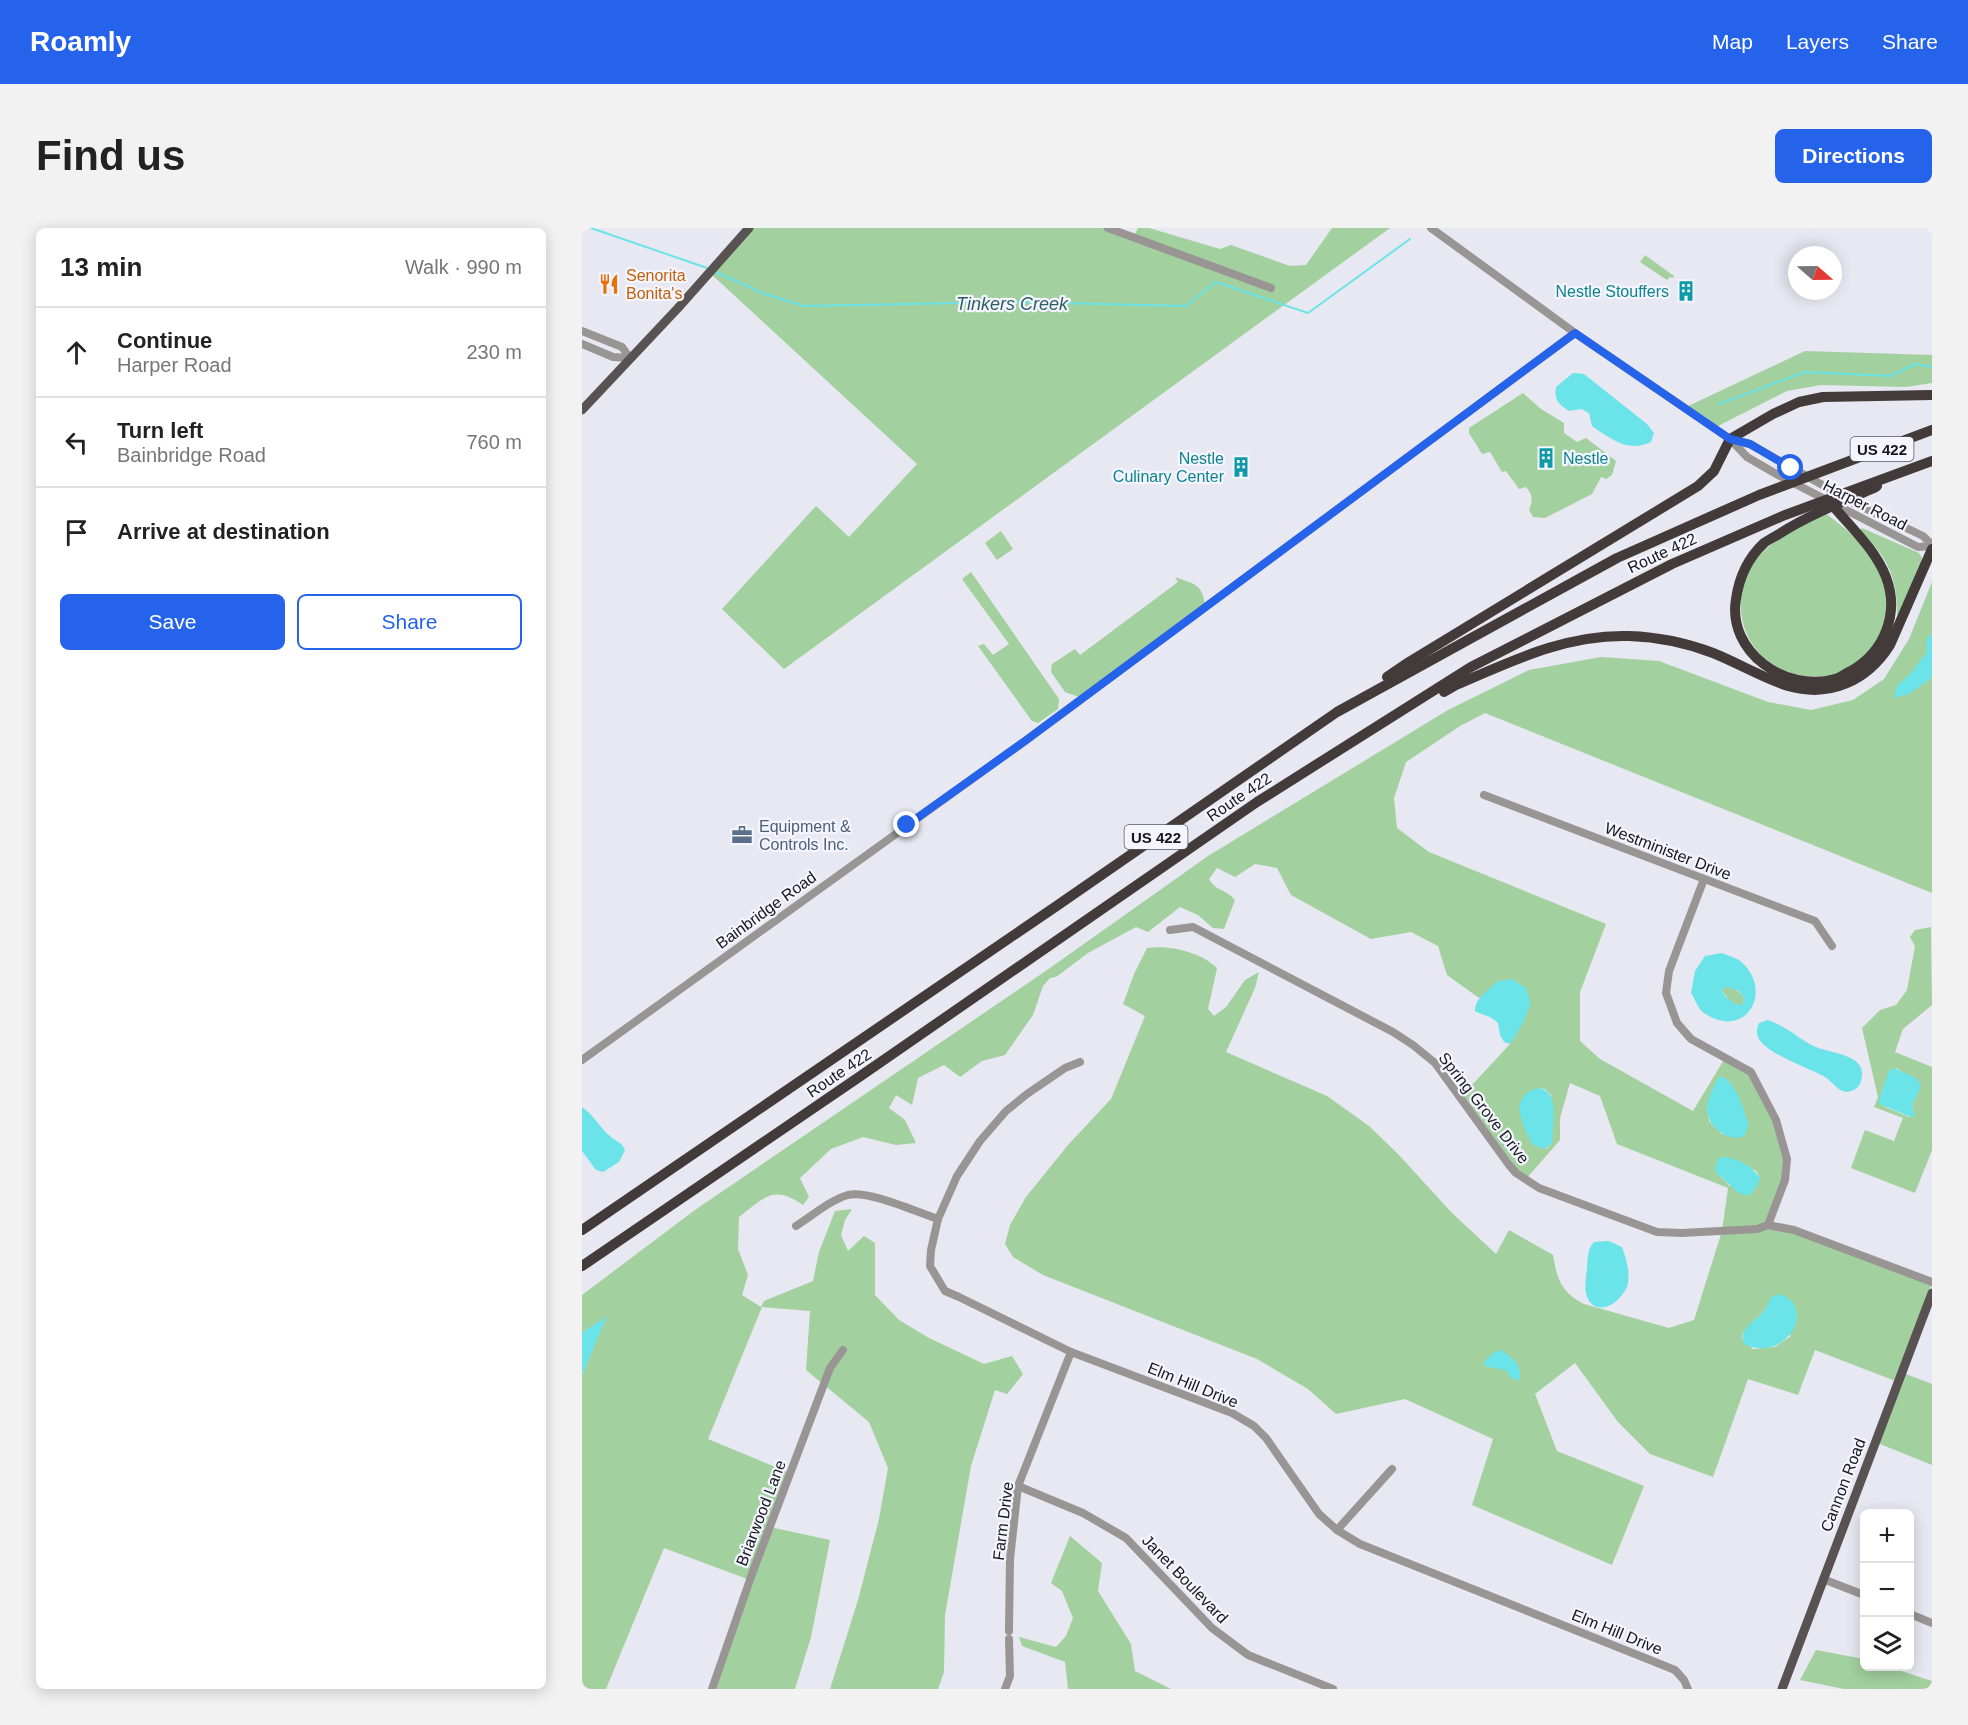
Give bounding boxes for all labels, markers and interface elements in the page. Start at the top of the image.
text: Roamly [30,26,131,57]
text: Map [1712,30,1753,53]
text: Layers [1786,30,1849,53]
text: Share [1882,30,1938,53]
button: Directions [1775,129,1932,183]
text: Find us [36,132,185,179]
north arrow [1788,246,1842,300]
text: 13 min [60,252,142,282]
text: Walk · 990 m [405,256,522,278]
place label: Senorita Bonita's [626,267,686,302]
restaurant icon: Senorita Bonita's [597,272,621,296]
building icon: Nestle Stouffers [1674,279,1698,303]
place label: Nestle Stouffers [1555,283,1669,300]
water label: Tinkers Creek [956,294,1069,314]
text: Continue [117,328,212,353]
icon: ahead [60,336,93,369]
text: 230 m [466,341,522,363]
text: Harper Road [117,354,232,376]
text: Turn left [117,418,203,443]
icon: left [60,426,93,459]
text: 760 m [466,431,522,453]
road number: US 422 [1850,437,1914,461]
text: Bainbridge Road [117,444,266,466]
building icon: Nestle [1534,446,1558,470]
place label: Nestle Culinary Center [1113,450,1225,485]
place label: Nestle [1563,450,1608,467]
route start [1777,454,1803,480]
building icon: Nestle Culinary Center [1229,455,1253,479]
street label: Harper Road [1820,477,1910,533]
icon: arrive [60,516,93,549]
text: Arrive at destination [117,519,330,544]
street label: Route 422 [1625,530,1699,576]
button: Save [60,594,285,650]
button: Share [297,594,522,650]
street label: Route 422 [1204,769,1274,825]
route end [893,811,919,837]
place label: Equipment & Controls Inc. [759,818,851,853]
street label: Westminister Drive [1602,819,1734,883]
office icon: Equipment & Controls Inc. [730,823,754,847]
road number: US 422 [1124,825,1188,849]
street label: Bainbridge Road [713,868,819,952]
street label: Route 422 [804,1045,874,1101]
street label: Spring Grove Drive [1435,1049,1533,1167]
street label: Elm Hill Drive [1145,1359,1241,1411]
street label: Cannon Road [1817,1436,1869,1534]
street label: Briarwood Lane [733,1458,789,1568]
street label: Farm Drive [990,1481,1016,1561]
map controls [1860,1509,1914,1671]
button: + [1860,1509,1914,1563]
street label: Janet Boulevard [1139,1532,1231,1626]
button: − [1860,1563,1914,1617]
street label: Elm Hill Drive [1569,1606,1665,1658]
button: layers [1860,1617,1914,1671]

